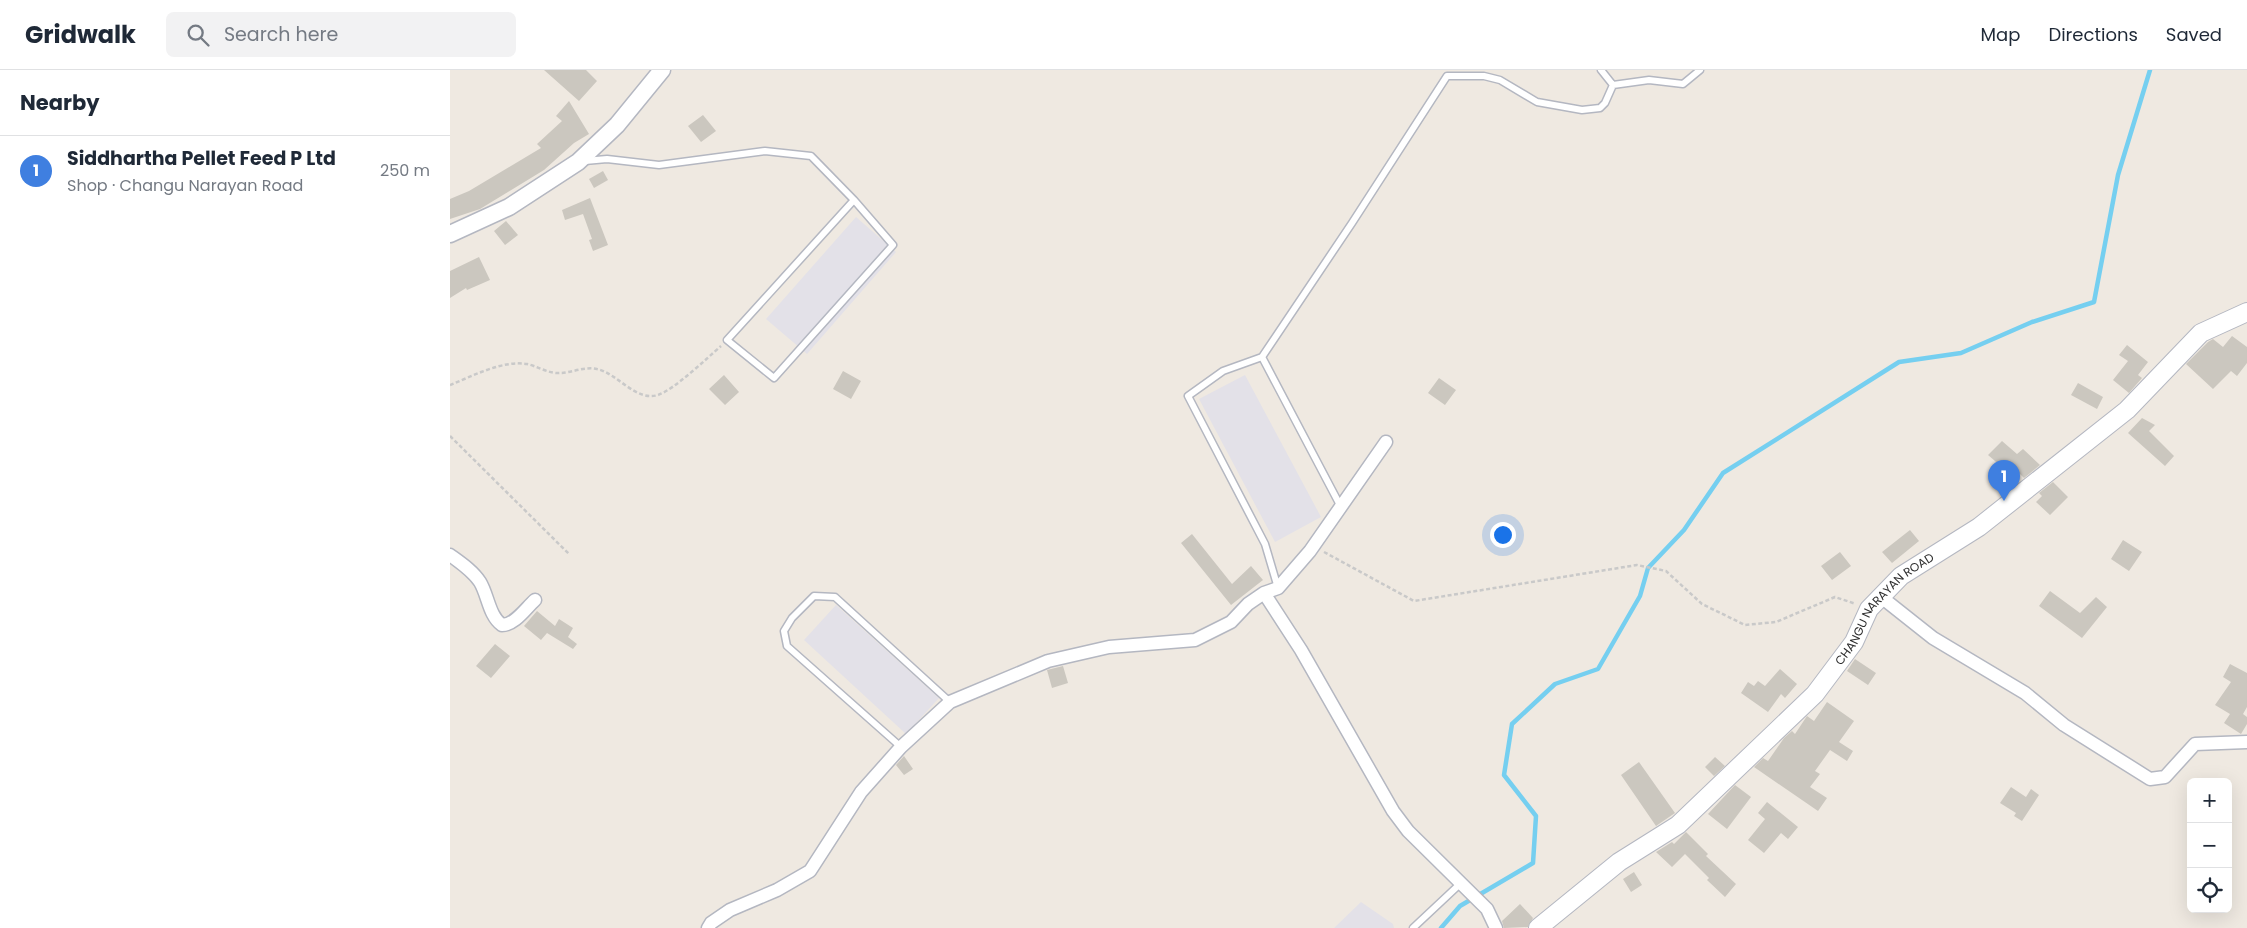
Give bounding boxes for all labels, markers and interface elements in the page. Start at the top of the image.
search box [166,12,516,57]
text: Gridwalk [25,18,136,51]
icon: search [184,21,212,49]
text: Search here [224,21,338,48]
text: Map [1981,22,2020,47]
text: Directions [2048,22,2138,47]
text: Saved [2166,22,2222,47]
text: Nearby [20,88,100,117]
text: Siddhartha Pellet Feed P Ltd [67,145,336,172]
text: 1 [33,159,39,182]
text: 250 m [380,159,430,182]
text: Shop · Changu Narayan Road [67,174,303,197]
pin: 1 [1988,460,2020,501]
your location [1490,522,1516,548]
street label: CHANGU NARAYAN ROAD [1831,548,1937,668]
map controls [2187,778,2232,913]
button: + [2187,778,2232,823]
button: − [2187,823,2232,868]
button: locate [2187,868,2232,913]

